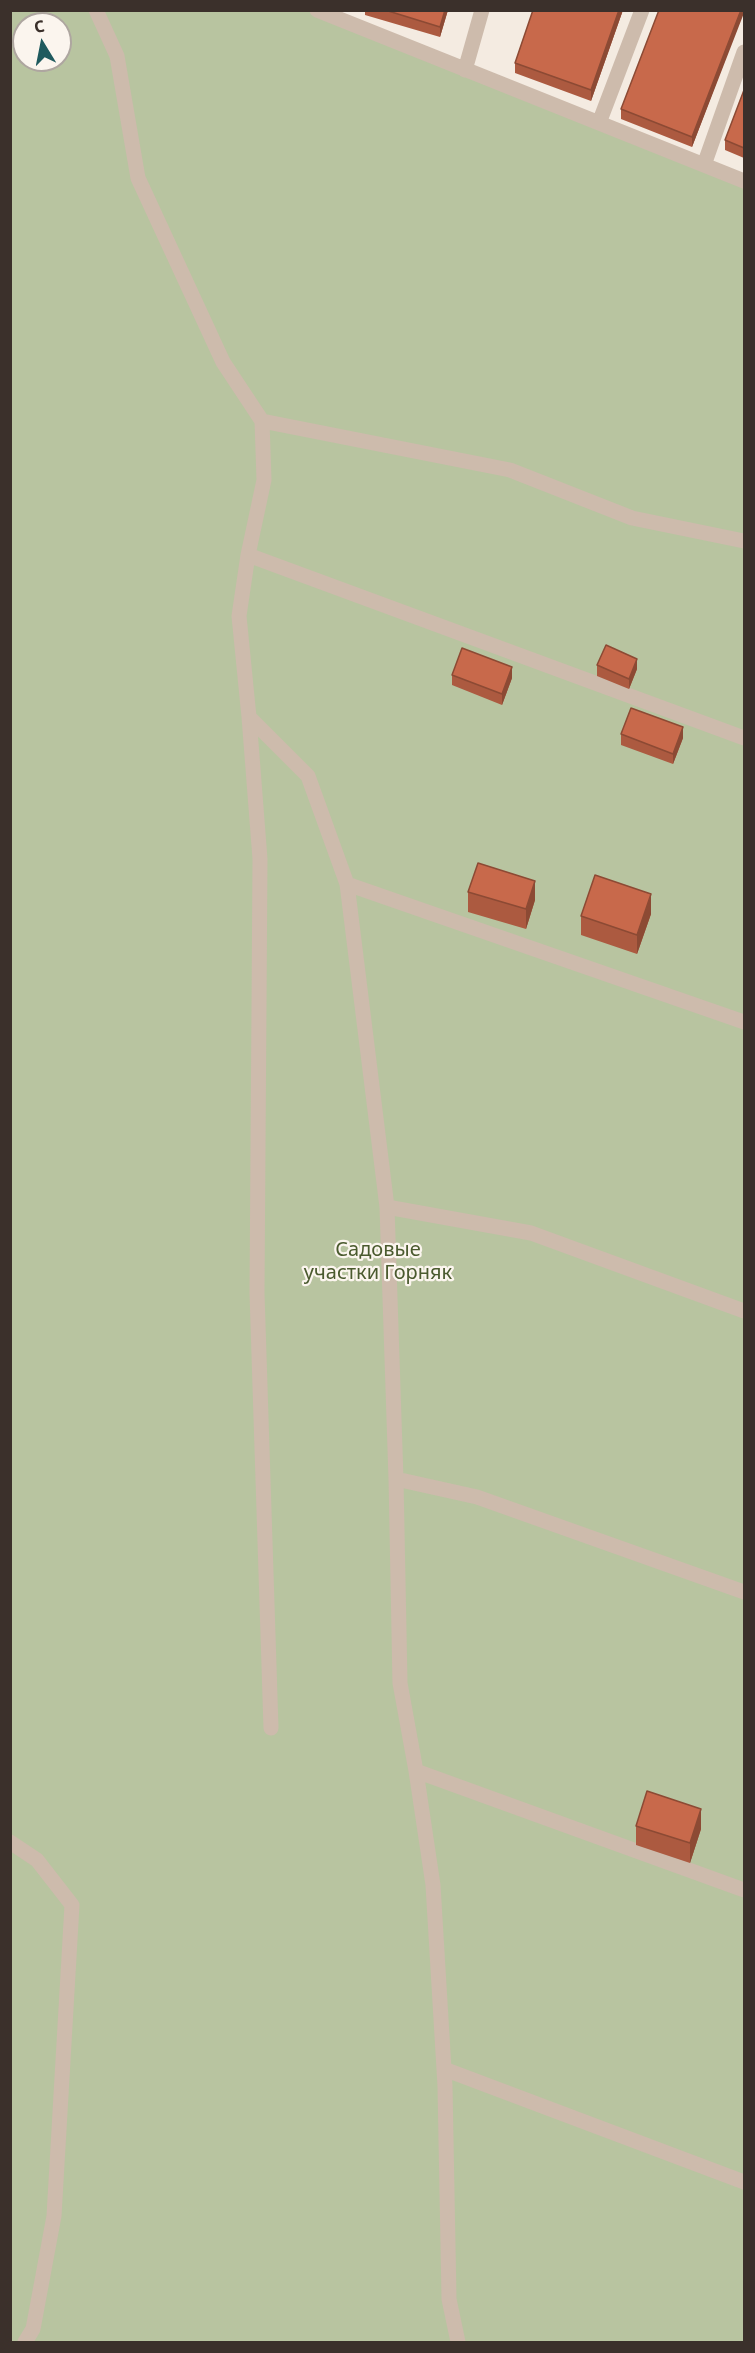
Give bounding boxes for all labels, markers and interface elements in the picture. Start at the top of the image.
north arrow [12,12,72,72]
text: С [32,15,46,38]
park label: Садовые участки Горняк [304,1238,452,1285]

